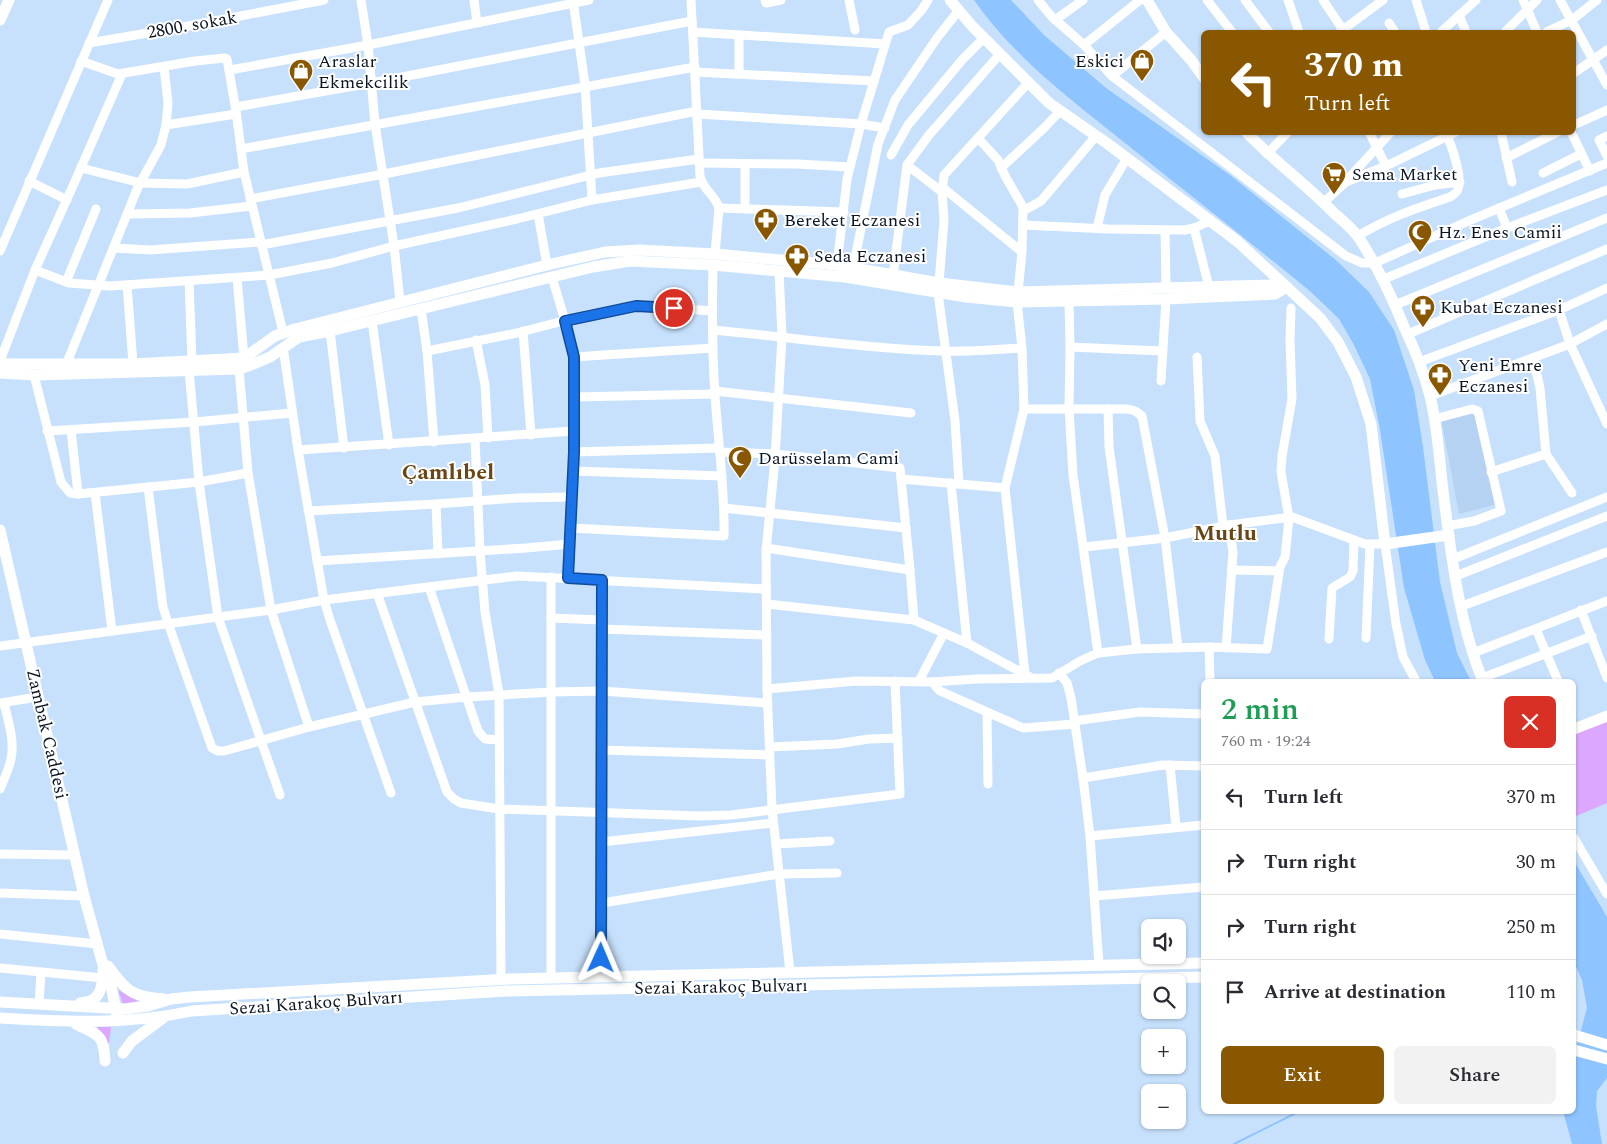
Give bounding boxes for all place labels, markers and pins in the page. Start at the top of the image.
place label: Araslar Ekmekcilik [318,48,409,96]
place label: Eskici [1075,48,1124,75]
shop icon: Eskici [1129,48,1155,82]
shop icon: Araslar Ekmekcilik [288,58,314,92]
supermarket icon: Sema Market [1321,161,1347,195]
place label: Sema Market [1352,161,1457,188]
pharmacy icon: Bereket Eczanesi [753,207,779,241]
place label: Bereket Eczanesi [784,207,920,234]
mosque icon: Hz. Enes Camii [1407,219,1433,253]
place label: Hz. Enes Camii [1438,219,1562,246]
pharmacy icon: Seda Eczanesi [784,243,810,277]
place label: Seda Eczanesi [814,243,926,270]
pin [653,287,695,329]
pharmacy icon: Kubat Eczanesi [1410,294,1436,328]
place label: Kubat Eczanesi [1440,294,1563,321]
place label: Yeni Emre Eczanesi [1458,352,1542,400]
pharmacy icon: Yeni Emre Eczanesi [1427,362,1453,396]
mosque icon: Darüsselam Cami [727,445,753,479]
place label: Darüsselam Cami [758,445,899,472]

